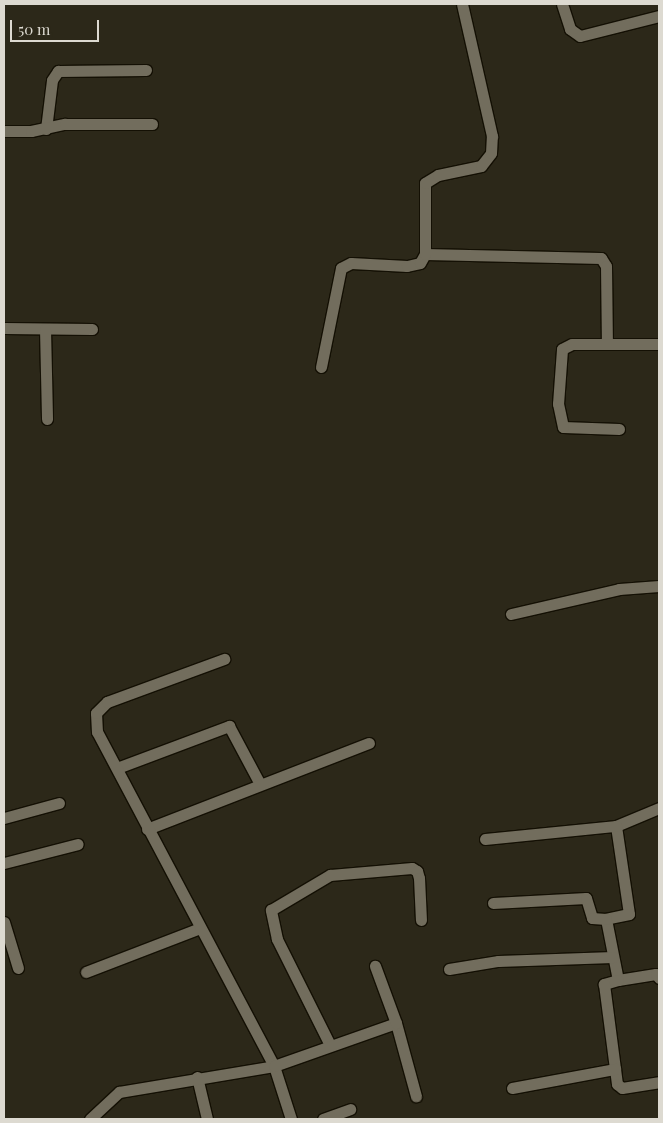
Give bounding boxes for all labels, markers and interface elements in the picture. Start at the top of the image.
scale bar [12,10,101,42]
text: 50 m [18,19,50,39]

